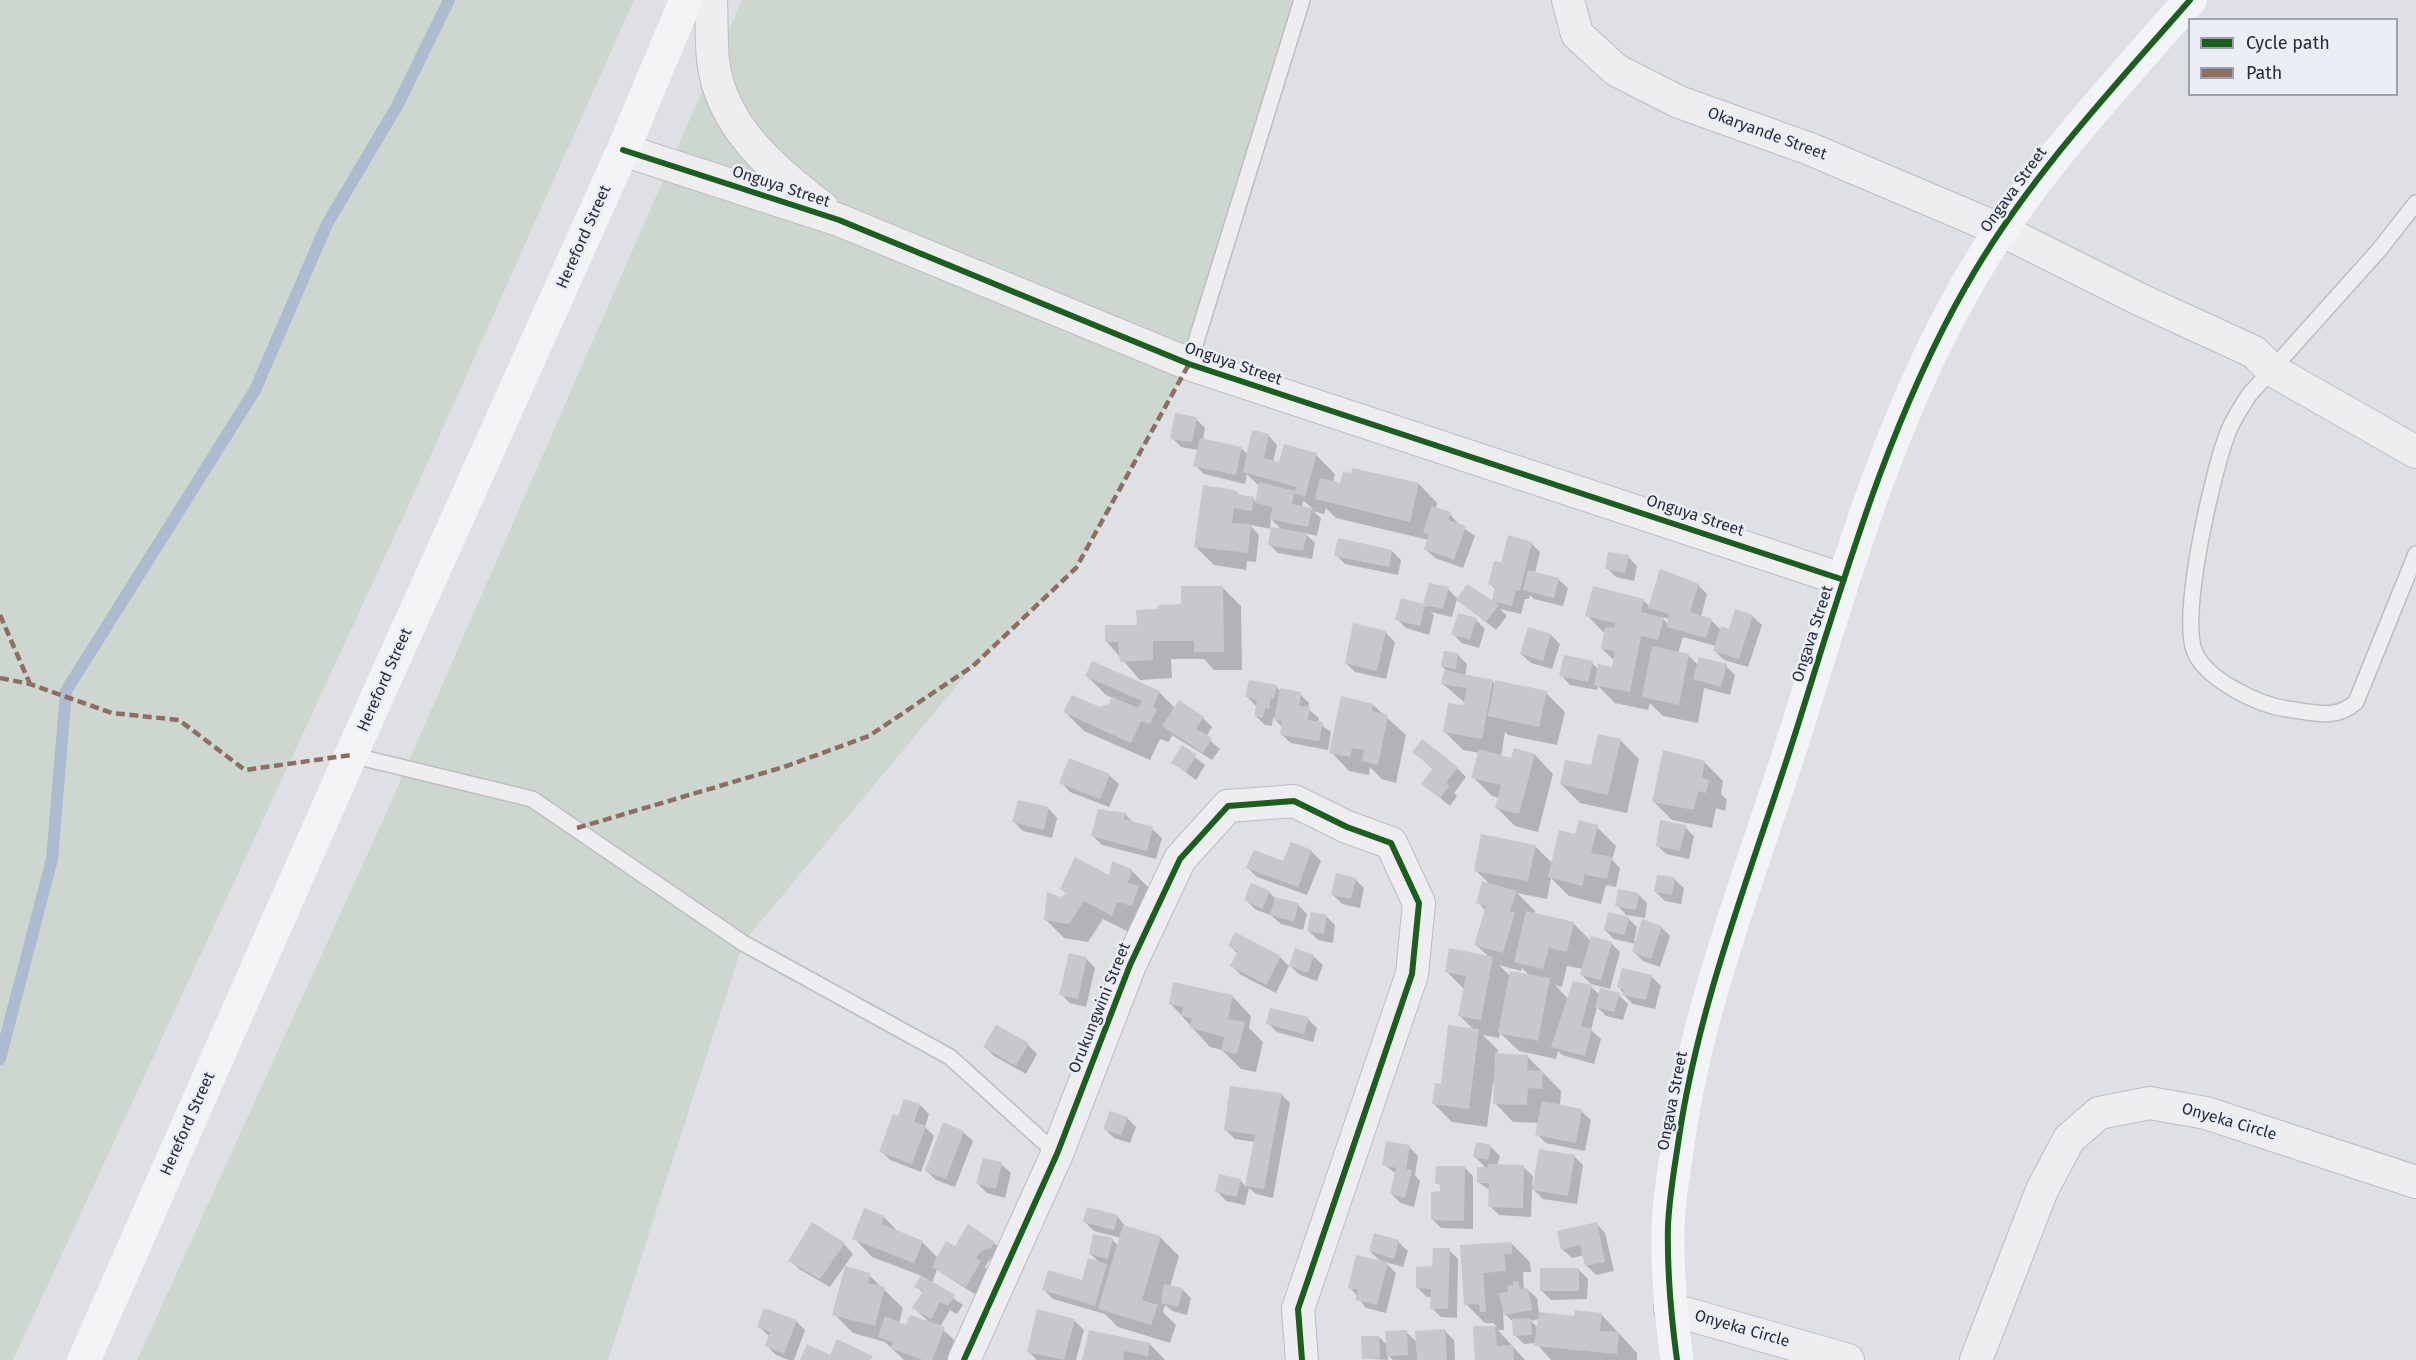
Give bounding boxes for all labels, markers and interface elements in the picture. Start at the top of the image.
legend [2188,18,2398,96]
text: Cycle path [2246,32,2330,54]
text: Path [2246,62,2282,84]
street label: Okaryande Street [1705,104,1829,164]
street label: Ongava Street [1977,144,2051,236]
street label: Onguya Street [730,162,832,212]
street label: Hereford Street [553,182,615,292]
street label: Onguya Street [1182,338,1284,390]
street label: Onguya Street [1644,491,1746,541]
street label: Ongava Street [1788,583,1838,685]
street label: Hereford Street [354,625,416,735]
street label: Orukungwini Street [1065,940,1135,1076]
street label: Ongava Street [1654,1050,1692,1152]
street label: Hereford Street [157,1069,219,1179]
street label: Onyeka Circle [2179,1099,2279,1145]
street label: Onyeka Circle [1692,1306,1792,1352]

